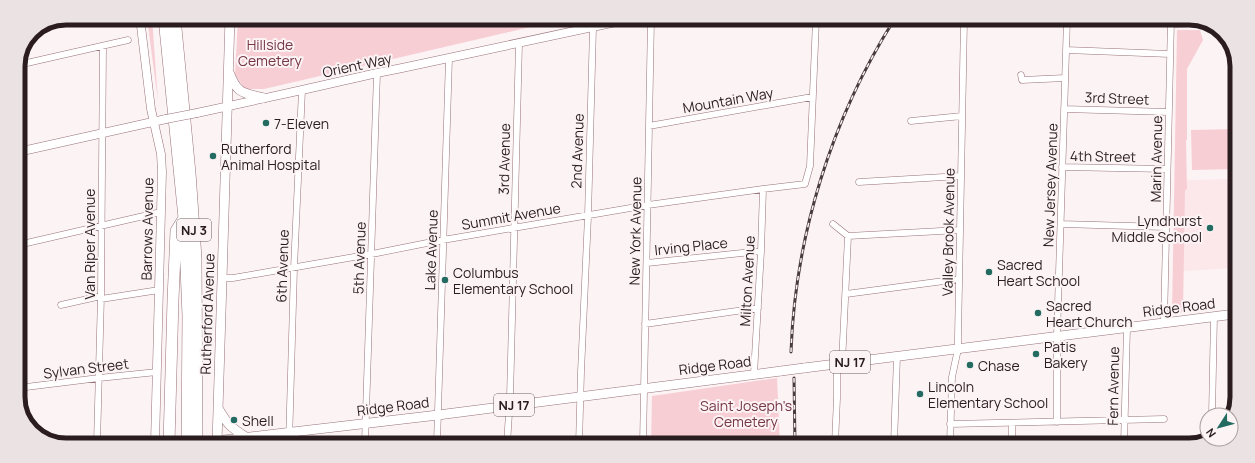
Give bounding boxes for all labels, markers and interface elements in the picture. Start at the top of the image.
park label: Hillside Cemetery [238,35,303,70]
street label: Orient Way [321,48,394,82]
street label: Mountain Way [681,83,775,117]
street label: 3rd Street [1084,87,1150,109]
street label: 2nd Avenue [566,113,588,189]
place label: 7-Eleven [274,114,329,133]
street label: Marin Avenue [1146,115,1166,203]
marker: 7-Eleven [261,118,271,128]
street label: 3rd Avenue [494,123,514,195]
street label: New Jersey Avenue [1038,123,1062,247]
place label: Rutherford Animal Hospital [221,139,321,174]
street label: 4th Street [1070,146,1137,166]
marker: Rutherford Animal Hospital [208,151,218,161]
street label: Valley Brook Avenue [937,168,959,296]
street label: New York Avenue [625,176,645,286]
street label: Barrows Avenue [137,177,157,281]
street label: Van Riper Avenue [80,188,99,300]
street label: Summit Avenue [460,198,562,234]
street label: Lake Avenue [420,209,442,291]
place label: Lyndhurst Middle School [1112,211,1202,246]
road number: NJ 3 [177,219,211,241]
street label: 5th Avenue [348,221,370,295]
marker: Lyndhurst Middle School [1205,223,1215,233]
street label: 6th Avenue [271,229,293,303]
street label: Irving Place [654,233,728,259]
street label: Milton Avenue [735,235,759,327]
street label: Rutherford Avenue [195,253,219,375]
place label: Sacred Heart School [997,255,1080,290]
place label: Columbus Elementary School [453,263,573,298]
marker: Sacred Heart School [984,267,994,277]
marker: Columbus Elementary School [440,275,450,285]
street label: Ridge Road [1142,293,1216,321]
place label: Sacred Heart Church [1046,296,1132,331]
marker: Sacred Heart Church [1033,308,1043,318]
place label: Patis Bakery [1044,337,1088,372]
street label: Fern Avenue [1103,346,1123,426]
marker: Patis Bakery [1031,349,1041,359]
street label: Ridge Road [678,351,752,379]
road number: NJ 17 [830,351,870,373]
street label: Sylvan Street [42,353,130,383]
place label: Chase [978,356,1020,375]
marker: Chase [965,360,975,370]
place label: Lincoln Elementary School [928,377,1048,412]
marker: Lincoln Elementary School [915,389,925,399]
street label: Ridge Road [356,392,430,420]
road number: NJ 17 [494,394,534,416]
park label: Saint Joseph's Cemetery [700,396,792,431]
north arrow [1199,407,1239,447]
place label: Shell [242,411,274,430]
marker: Shell [229,415,239,425]
text: N [1202,425,1219,441]

